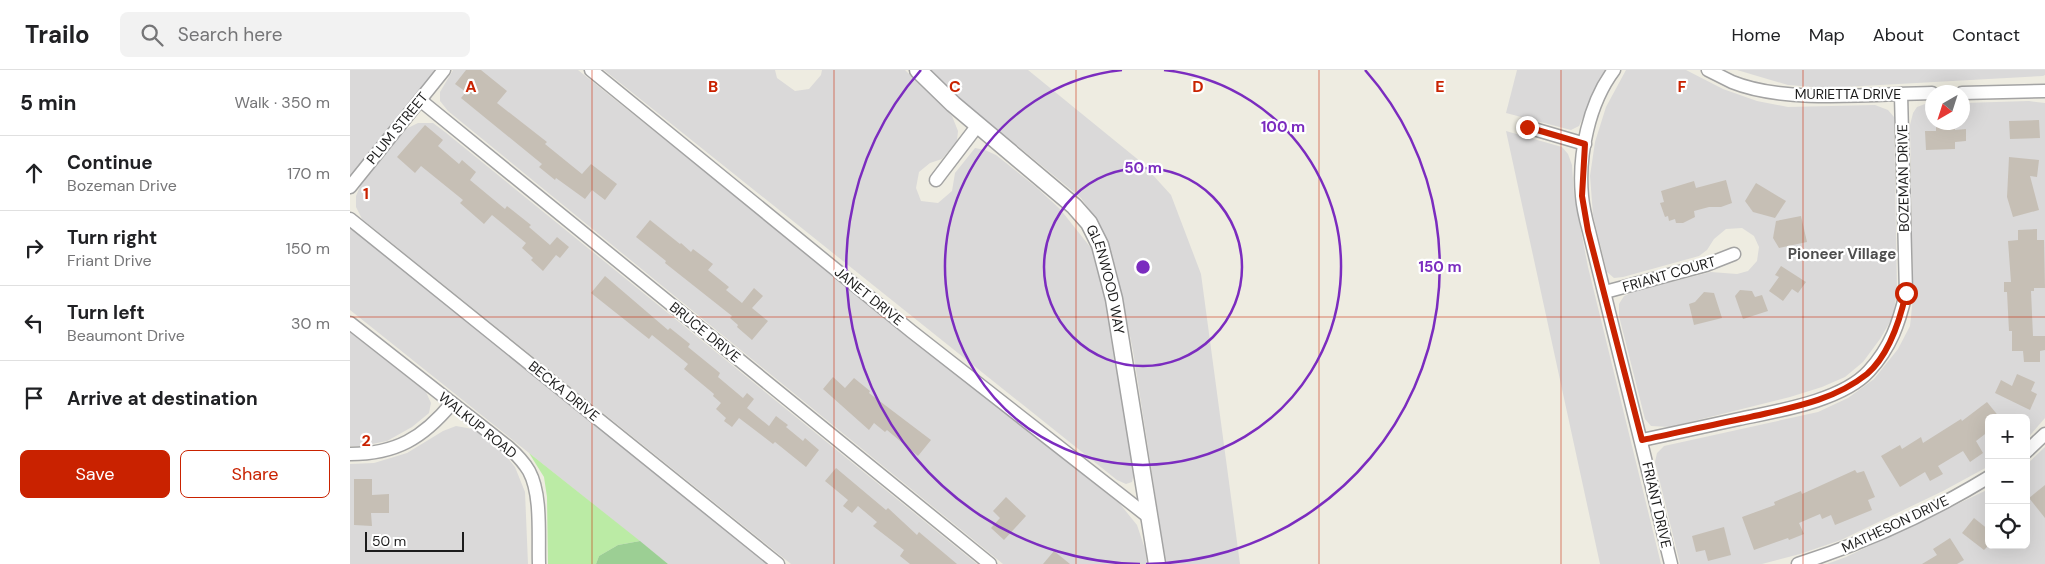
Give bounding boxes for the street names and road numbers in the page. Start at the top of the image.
street label: MURIETTA DRIVE [1795,85,1901,103]
street label: PLUM STREET [362,88,432,168]
street label: BOZEMAN DRIVE [1893,124,1913,232]
street label: GLENWOOD WAY [1082,222,1129,335]
street label: FRIANT COURT [1620,252,1718,296]
street label: JANET DRIVE [831,263,907,329]
street label: BRUCE DRIVE [666,298,744,366]
street label: BECKA DRIVE [525,357,603,425]
street label: WALKUP ROAD [435,388,521,462]
street label: FRIANT DRIVE [1638,460,1676,550]
street label: MATHESON DRIVE [1839,491,1951,557]

